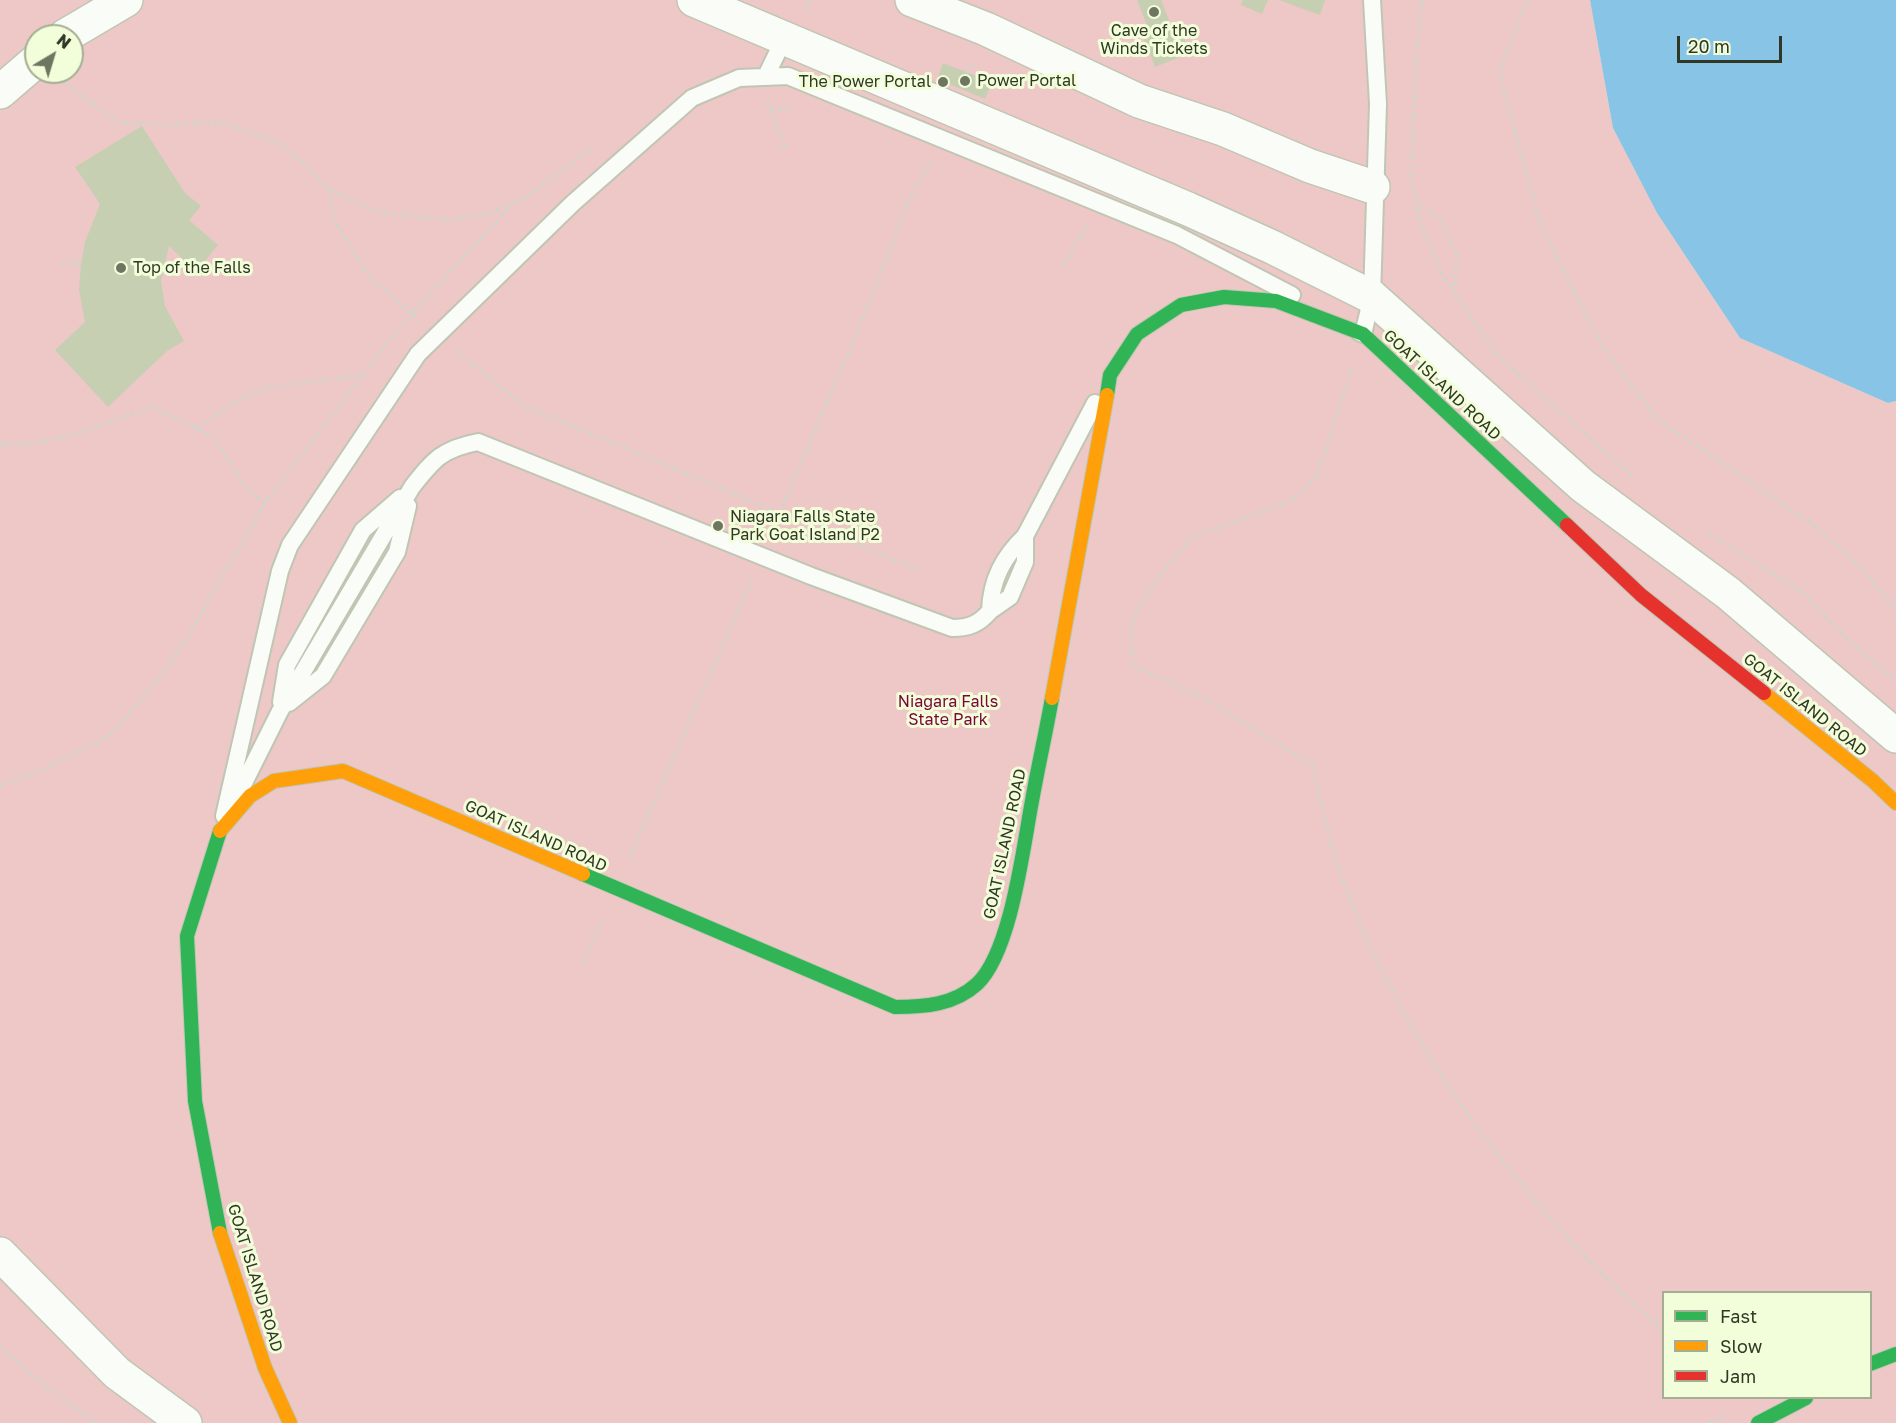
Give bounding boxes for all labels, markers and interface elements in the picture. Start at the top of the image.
marker: Cave of the Winds Tickets [1147,5,1161,19]
place label: Cave of the Winds Tickets [1100,21,1208,59]
north arrow [24,24,84,84]
scale bar [1680,24,1785,62]
text: N [53,30,75,53]
text: 20 m [1688,35,1730,57]
place label: Power Portal [977,71,1076,91]
place label: The Power Portal [799,72,931,92]
marker: Power Portal [958,74,972,88]
marker: The Power Portal [936,75,950,89]
place label: Top of the Falls [133,258,251,278]
marker: Top of the Falls [114,261,128,275]
street label: GOAT ISLAND ROAD [1379,326,1505,444]
place label: Niagara Falls State Park Goat Island P2 [730,507,880,545]
marker: Niagara Falls State Park Goat Island P2 [711,519,725,533]
street label: GOAT ISLAND ROAD [1739,649,1871,761]
park label: Niagara Falls State Park [898,692,998,730]
street label: GOAT ISLAND ROAD [980,767,1030,921]
street label: GOAT ISLAND ROAD [462,796,610,876]
street label: GOAT ISLAND ROAD [223,1202,287,1354]
legend [1662,1291,1872,1399]
text: Fast [1720,1305,1757,1327]
text: Slow [1720,1335,1762,1357]
text: Jam [1720,1365,1756,1387]

